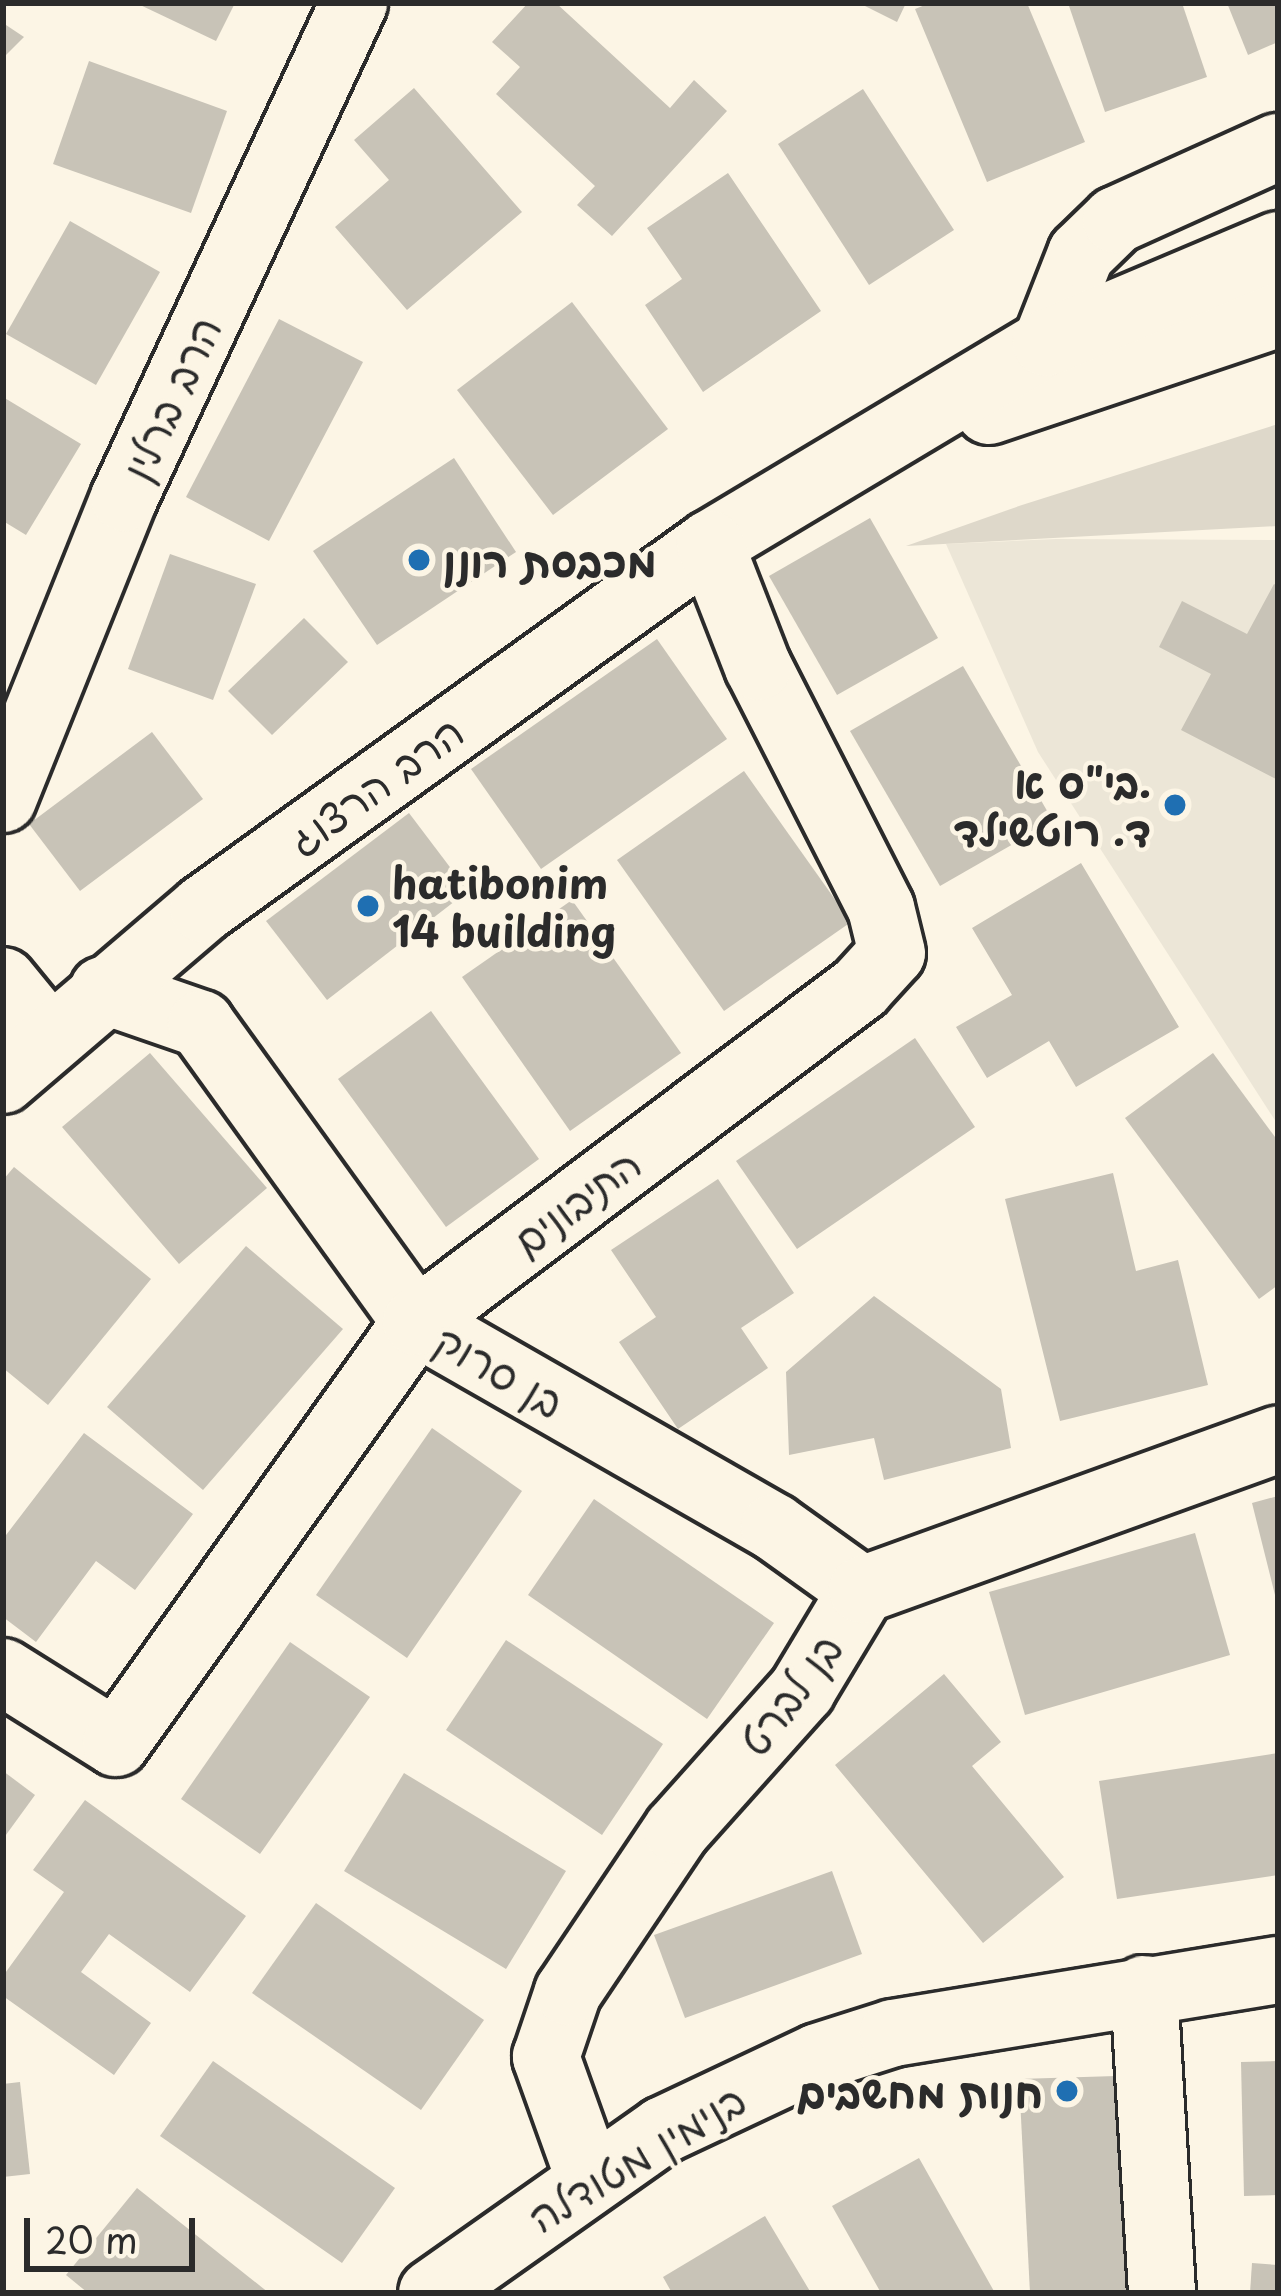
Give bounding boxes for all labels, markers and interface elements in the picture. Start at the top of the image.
street label: הרב ברלין [110,308,230,488]
place label: מכבסת רונן [443,535,657,585]
marker: מכבסת רונן [406,547,432,573]
street label: הרב הרצוג [278,705,472,865]
place label: בי"ס א. ד. רוטשילד [953,756,1151,854]
marker: בי"ס א. ד. רוטשילד [1162,792,1188,818]
place label: hatibonim 14 building [392,857,621,956]
marker: hatibonim 14 building [355,893,381,919]
street label: התיבונים [502,1137,650,1265]
street label: בן סרוק [427,1313,573,1427]
street label: בן לברט [727,1623,851,1765]
place label: חנות מחשבים [797,2066,1043,2116]
street label: בנימין מטודלה [518,2073,754,2241]
marker: חנות מחשבים [1054,2078,1080,2104]
scale bar [30,2194,201,2268]
text: 20 m [45,2212,138,2266]

